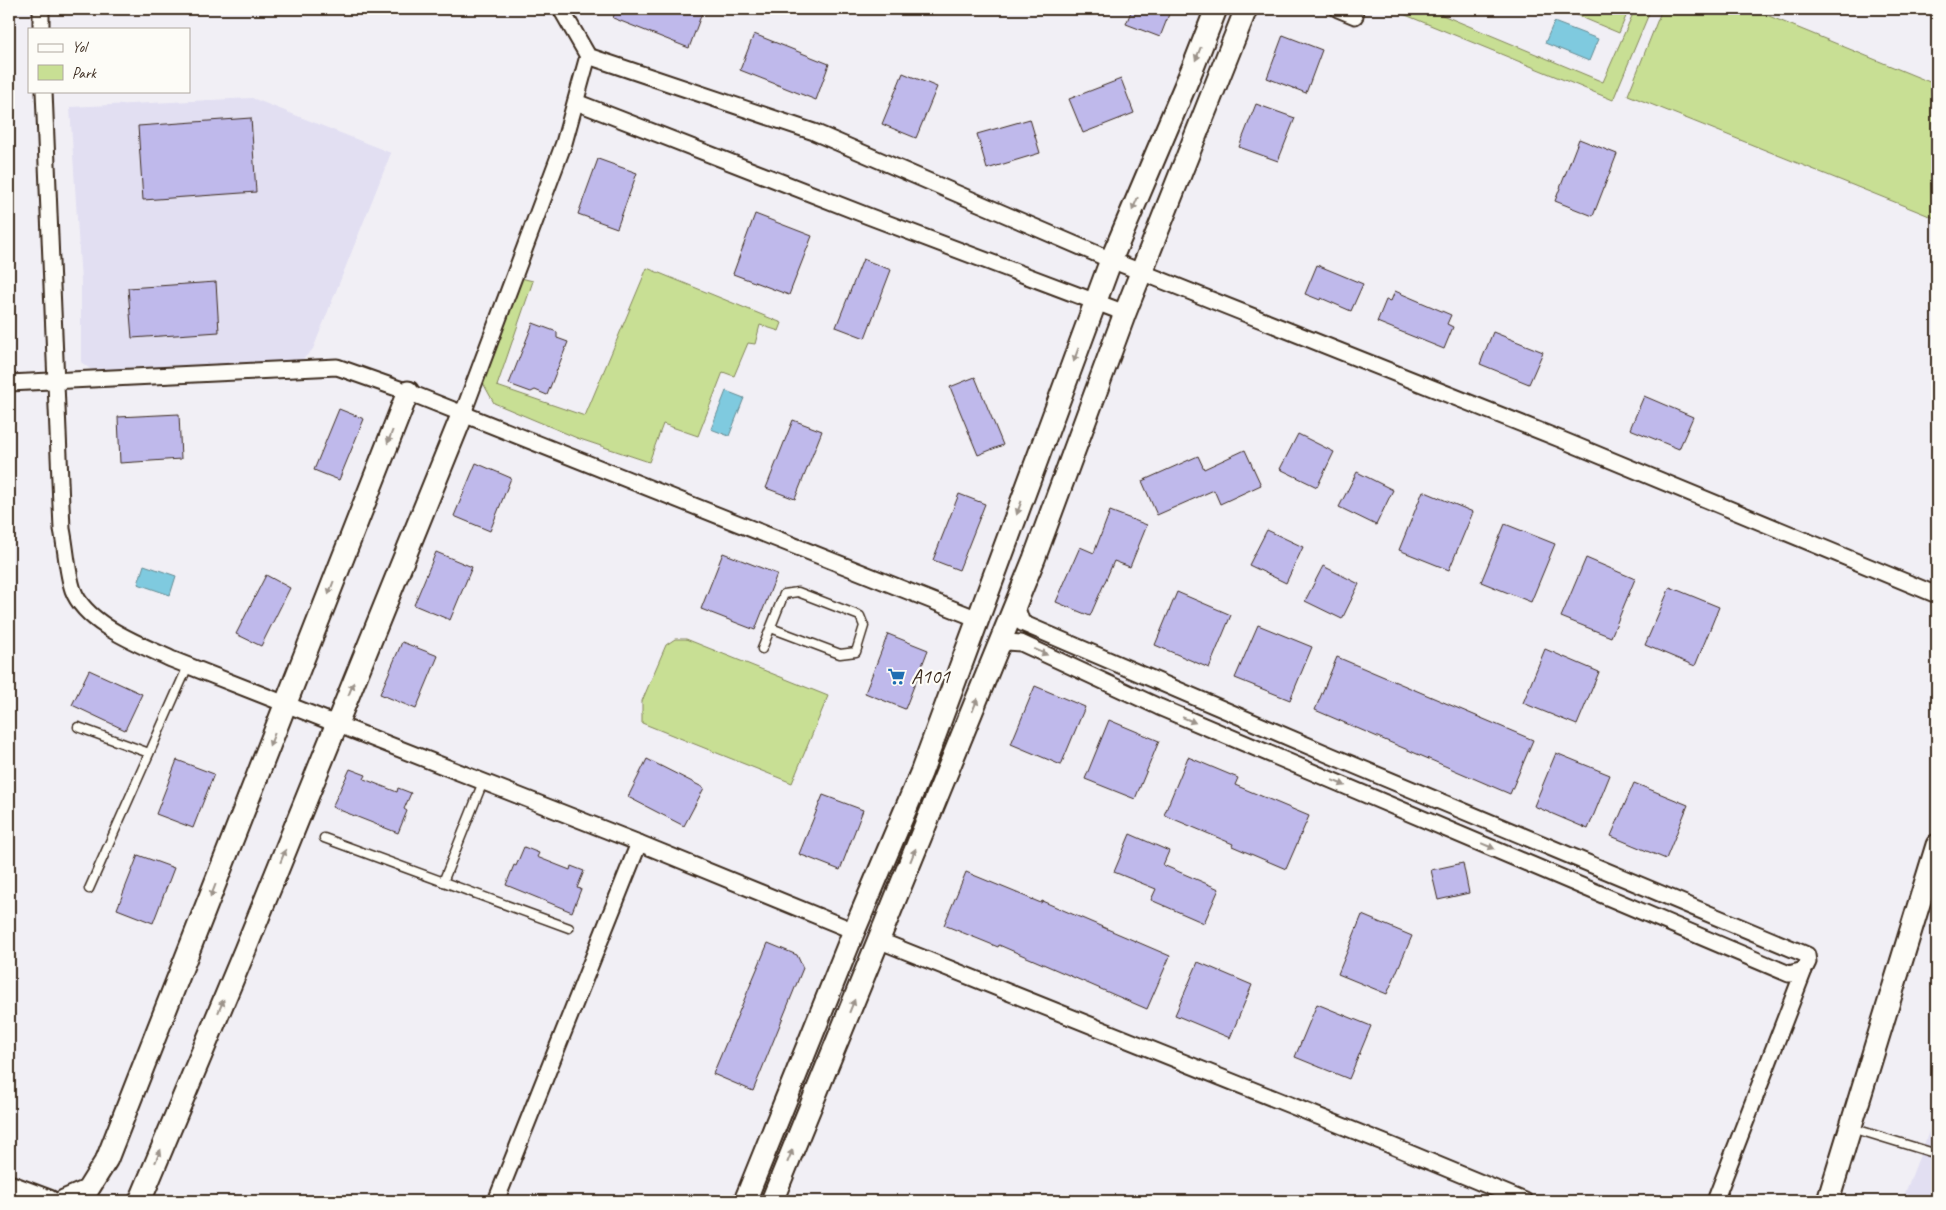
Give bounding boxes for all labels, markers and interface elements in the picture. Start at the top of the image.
legend [28,28,190,92]
text: Yol [72,38,89,57]
one-way arrow [1194,47,1202,61]
text: Park [72,64,97,83]
one-way arrow [1131,197,1139,211]
one-way arrow [1072,348,1080,363]
one-way arrow [386,430,394,445]
one-way arrow [1015,500,1022,515]
one-way arrow [327,581,335,596]
one-way arrow [1034,648,1048,656]
place label: A101 [911,663,951,689]
supermarket icon: A101 [887,666,907,686]
one-way arrow [347,681,355,696]
one-way arrow [971,698,979,712]
one-way arrow [1182,716,1196,724]
one-way arrow [268,733,276,748]
one-way arrow [1331,780,1346,788]
one-way arrow [1481,843,1495,851]
one-way arrow [909,847,917,862]
one-way arrow [279,848,287,863]
one-way arrow [209,884,217,899]
one-way arrow [218,999,226,1013]
one-way arrow [848,999,856,1013]
one-way arrow [154,1148,162,1163]
one-way arrow [786,1148,794,1163]

